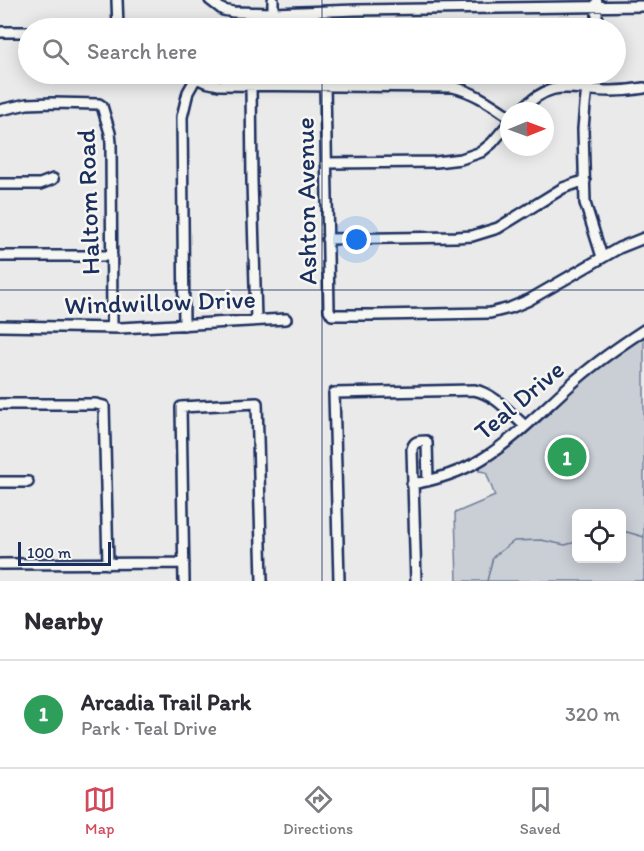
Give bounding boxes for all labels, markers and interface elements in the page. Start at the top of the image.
search box [18,18,626,84]
icon: search [39,35,72,68]
text: Search here [87,38,197,65]
north arrow [500,102,554,156]
street label: Ashton Avenue [289,117,323,285]
street label: Haltom Road [69,128,107,276]
your location [342,225,371,254]
street label: Windwillow Drive [64,283,256,321]
street label: Teal Drive [467,353,571,447]
pin: 1 [548,434,586,480]
map controls [572,509,626,563]
button: locate [572,509,626,563]
scale bar [18,539,111,566]
text: 100 m [27,543,71,562]
text: Nearby [24,604,103,636]
text: Arcadia Trail Park [81,689,251,716]
text: 1 [39,702,48,726]
text: 320 m [565,702,620,726]
text: Park · Teal Drive [81,716,217,740]
tab: Map [83,783,116,838]
tab: Directions [283,783,353,838]
tab: Saved [520,783,561,838]

